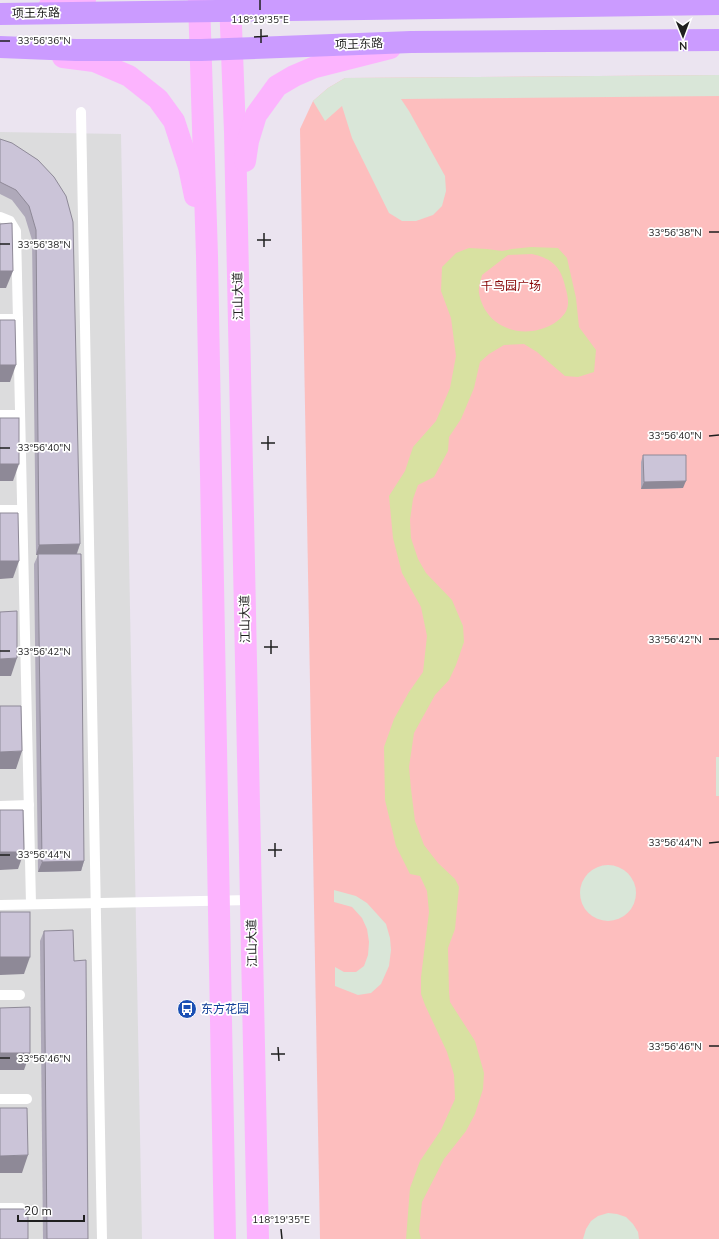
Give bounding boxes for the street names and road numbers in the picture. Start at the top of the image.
street label: 项王东路 [12,5,60,21]
street label: 项王东路 [335,35,383,53]
street label: 江山大道 [230,272,246,320]
street label: 江山大道 [237,595,253,643]
street label: 江山大道 [244,919,260,967]

